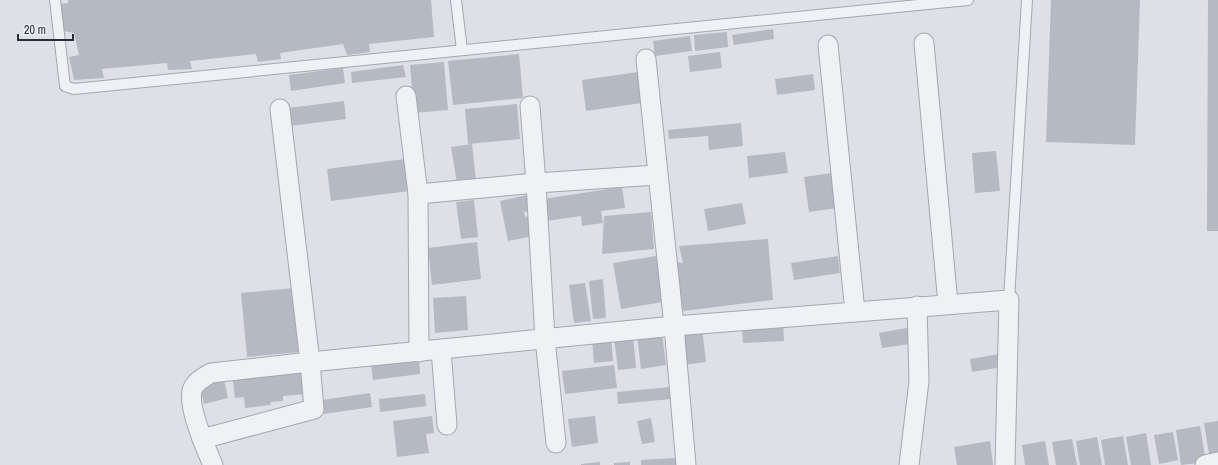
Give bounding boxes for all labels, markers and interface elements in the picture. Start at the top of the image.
scale bar [18,16,73,42]
text: 20 m [24,22,46,38]

